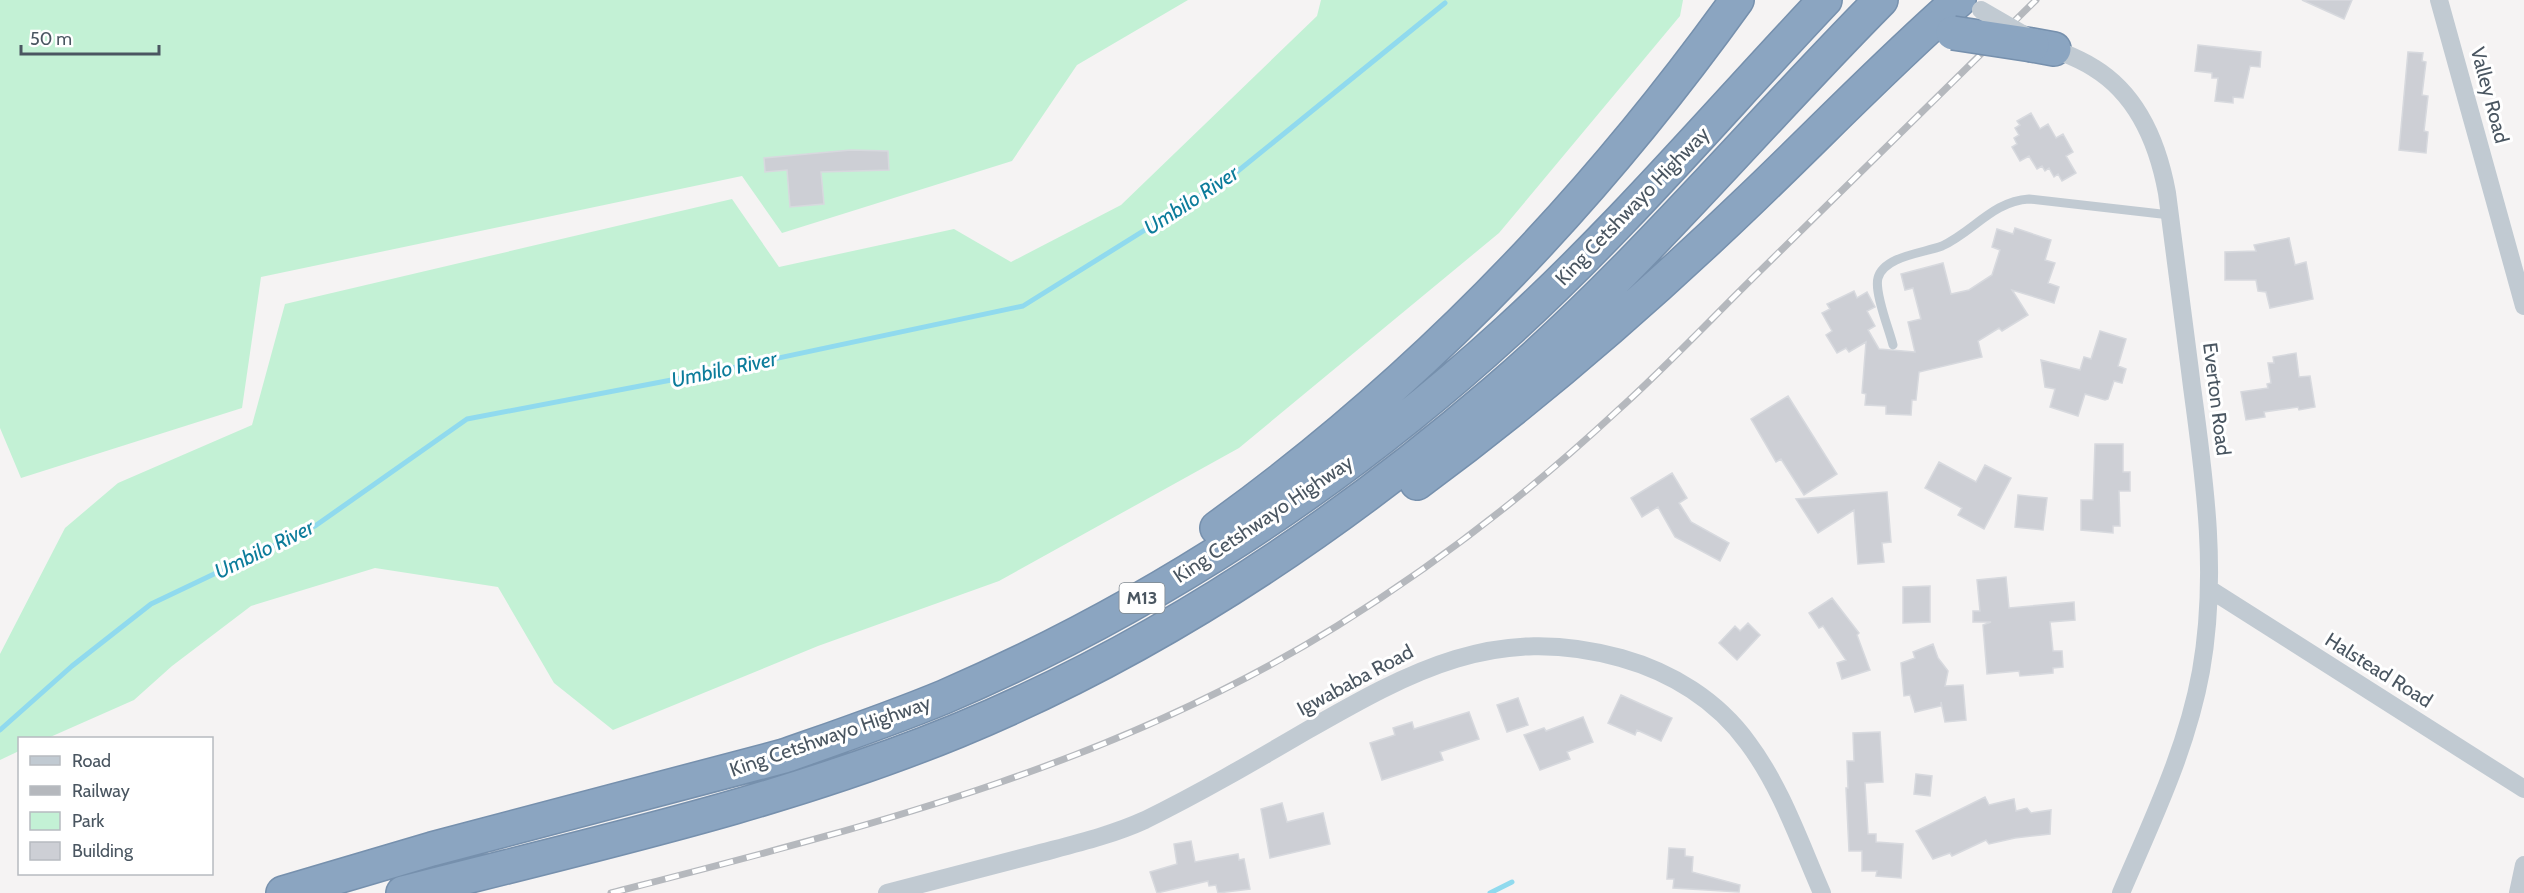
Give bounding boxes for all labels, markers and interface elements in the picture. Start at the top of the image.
scale bar [21,18,159,56]
text: 50 m [30,28,72,50]
street label: Valley Road [2466,44,2514,146]
street label: King Cetshwayo Highway [1550,122,1714,290]
water label: Umbilo River [1139,159,1244,240]
street label: Everton Road [2198,341,2236,457]
water label: Umbilo River [669,345,781,392]
street label: King Cetshwayo Highway [1169,450,1357,588]
water label: Umbilo River [210,514,319,584]
road number: M13 [1120,583,1164,613]
street label: Halstead Road [2321,627,2437,713]
street label: Igwababa Road [1293,639,1417,721]
street label: King Cetshwayo Highway [726,690,934,782]
legend [18,737,213,875]
text: Road [72,750,111,772]
text: Railway [72,780,130,802]
text: Park [72,810,105,832]
text: Building [72,840,134,862]

